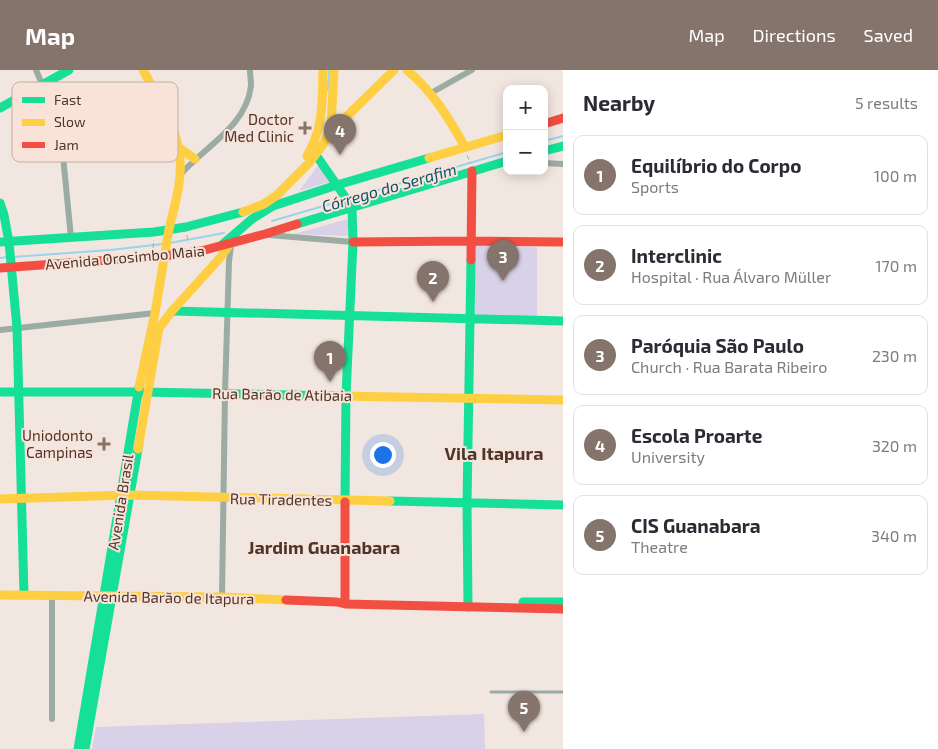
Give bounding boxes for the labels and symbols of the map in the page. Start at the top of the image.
legend [12,82,178,162]
text: Fast [54,91,81,108]
place label: Doctor Med Clinic [224,110,294,145]
text: Slow [54,113,86,130]
pin: 4 [324,114,356,155]
marker: Doctor Med Clinic [298,121,312,135]
text: Jam [54,136,79,153]
water label: Córrego do Serafim [319,159,459,215]
pin: 3 [487,240,519,281]
street label: Avenida Orosimbo Maia [44,241,206,273]
pin: 2 [417,261,449,302]
pin: 1 [314,341,346,382]
street label: Rua Barão de Atibaia [212,384,352,404]
place label: Uniodonto Campinas [22,426,93,461]
marker: Uniodonto Campinas [97,437,111,451]
your location [370,442,396,468]
district label: Vila Itapura [445,442,543,464]
street label: Avenida Brasil [104,452,137,551]
street label: Rua Tiradentes [230,489,332,509]
district label: Jardim Guanabara [248,536,400,558]
street label: Avenida Barão de Itapura [84,587,254,607]
pin: 5 [508,691,540,732]

